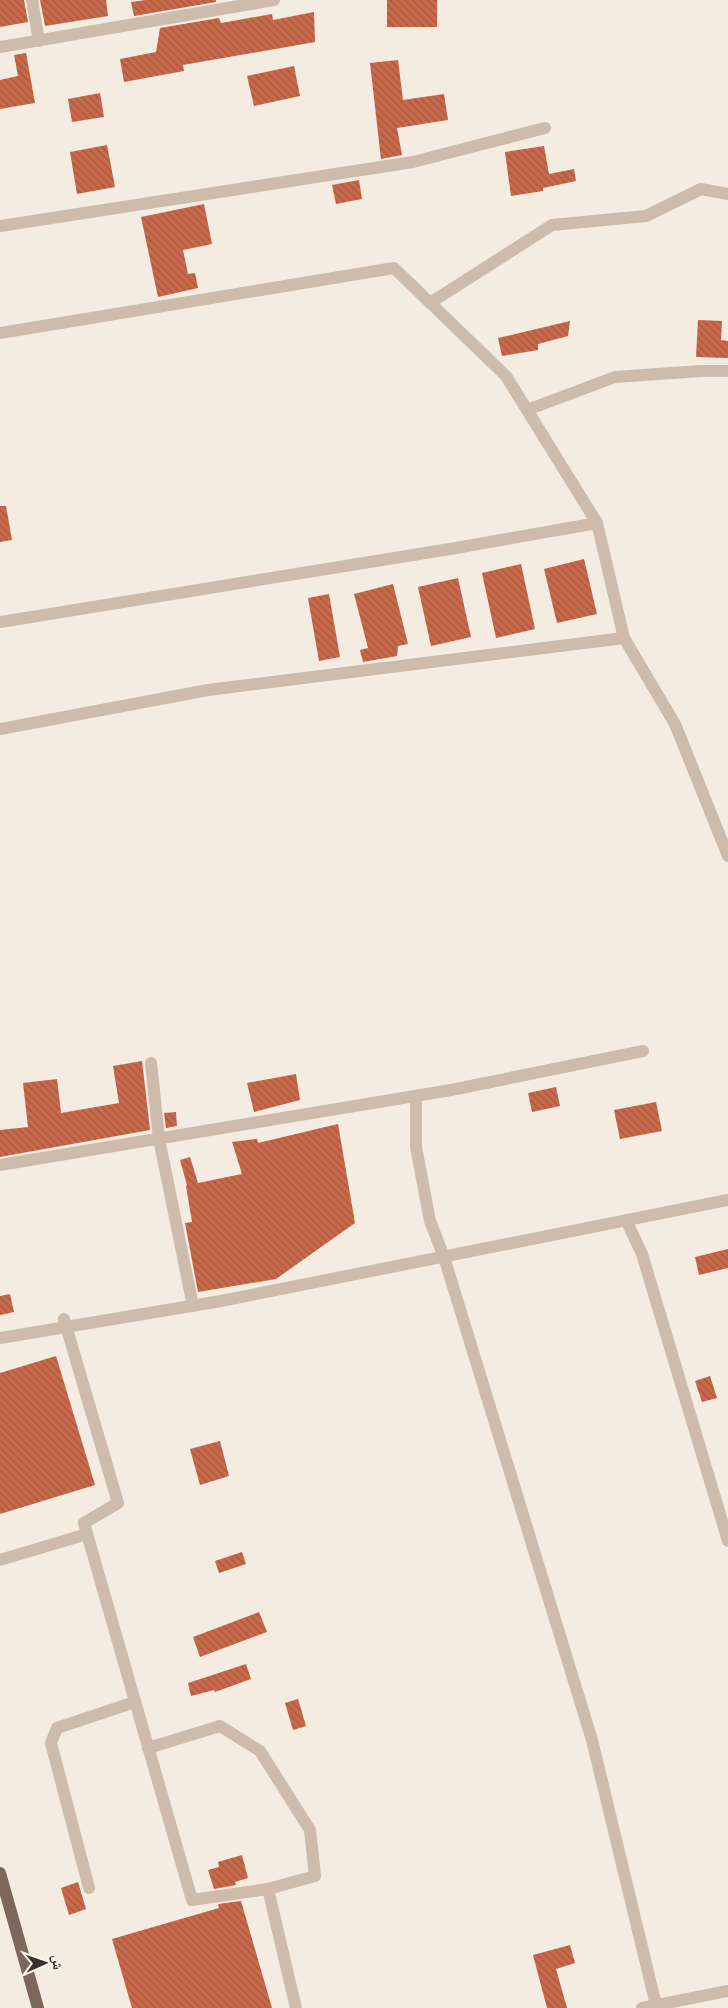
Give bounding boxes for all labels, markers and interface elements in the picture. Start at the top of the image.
north arrow [20,1938,70,1988]
text: ش [49,1955,67,1970]

